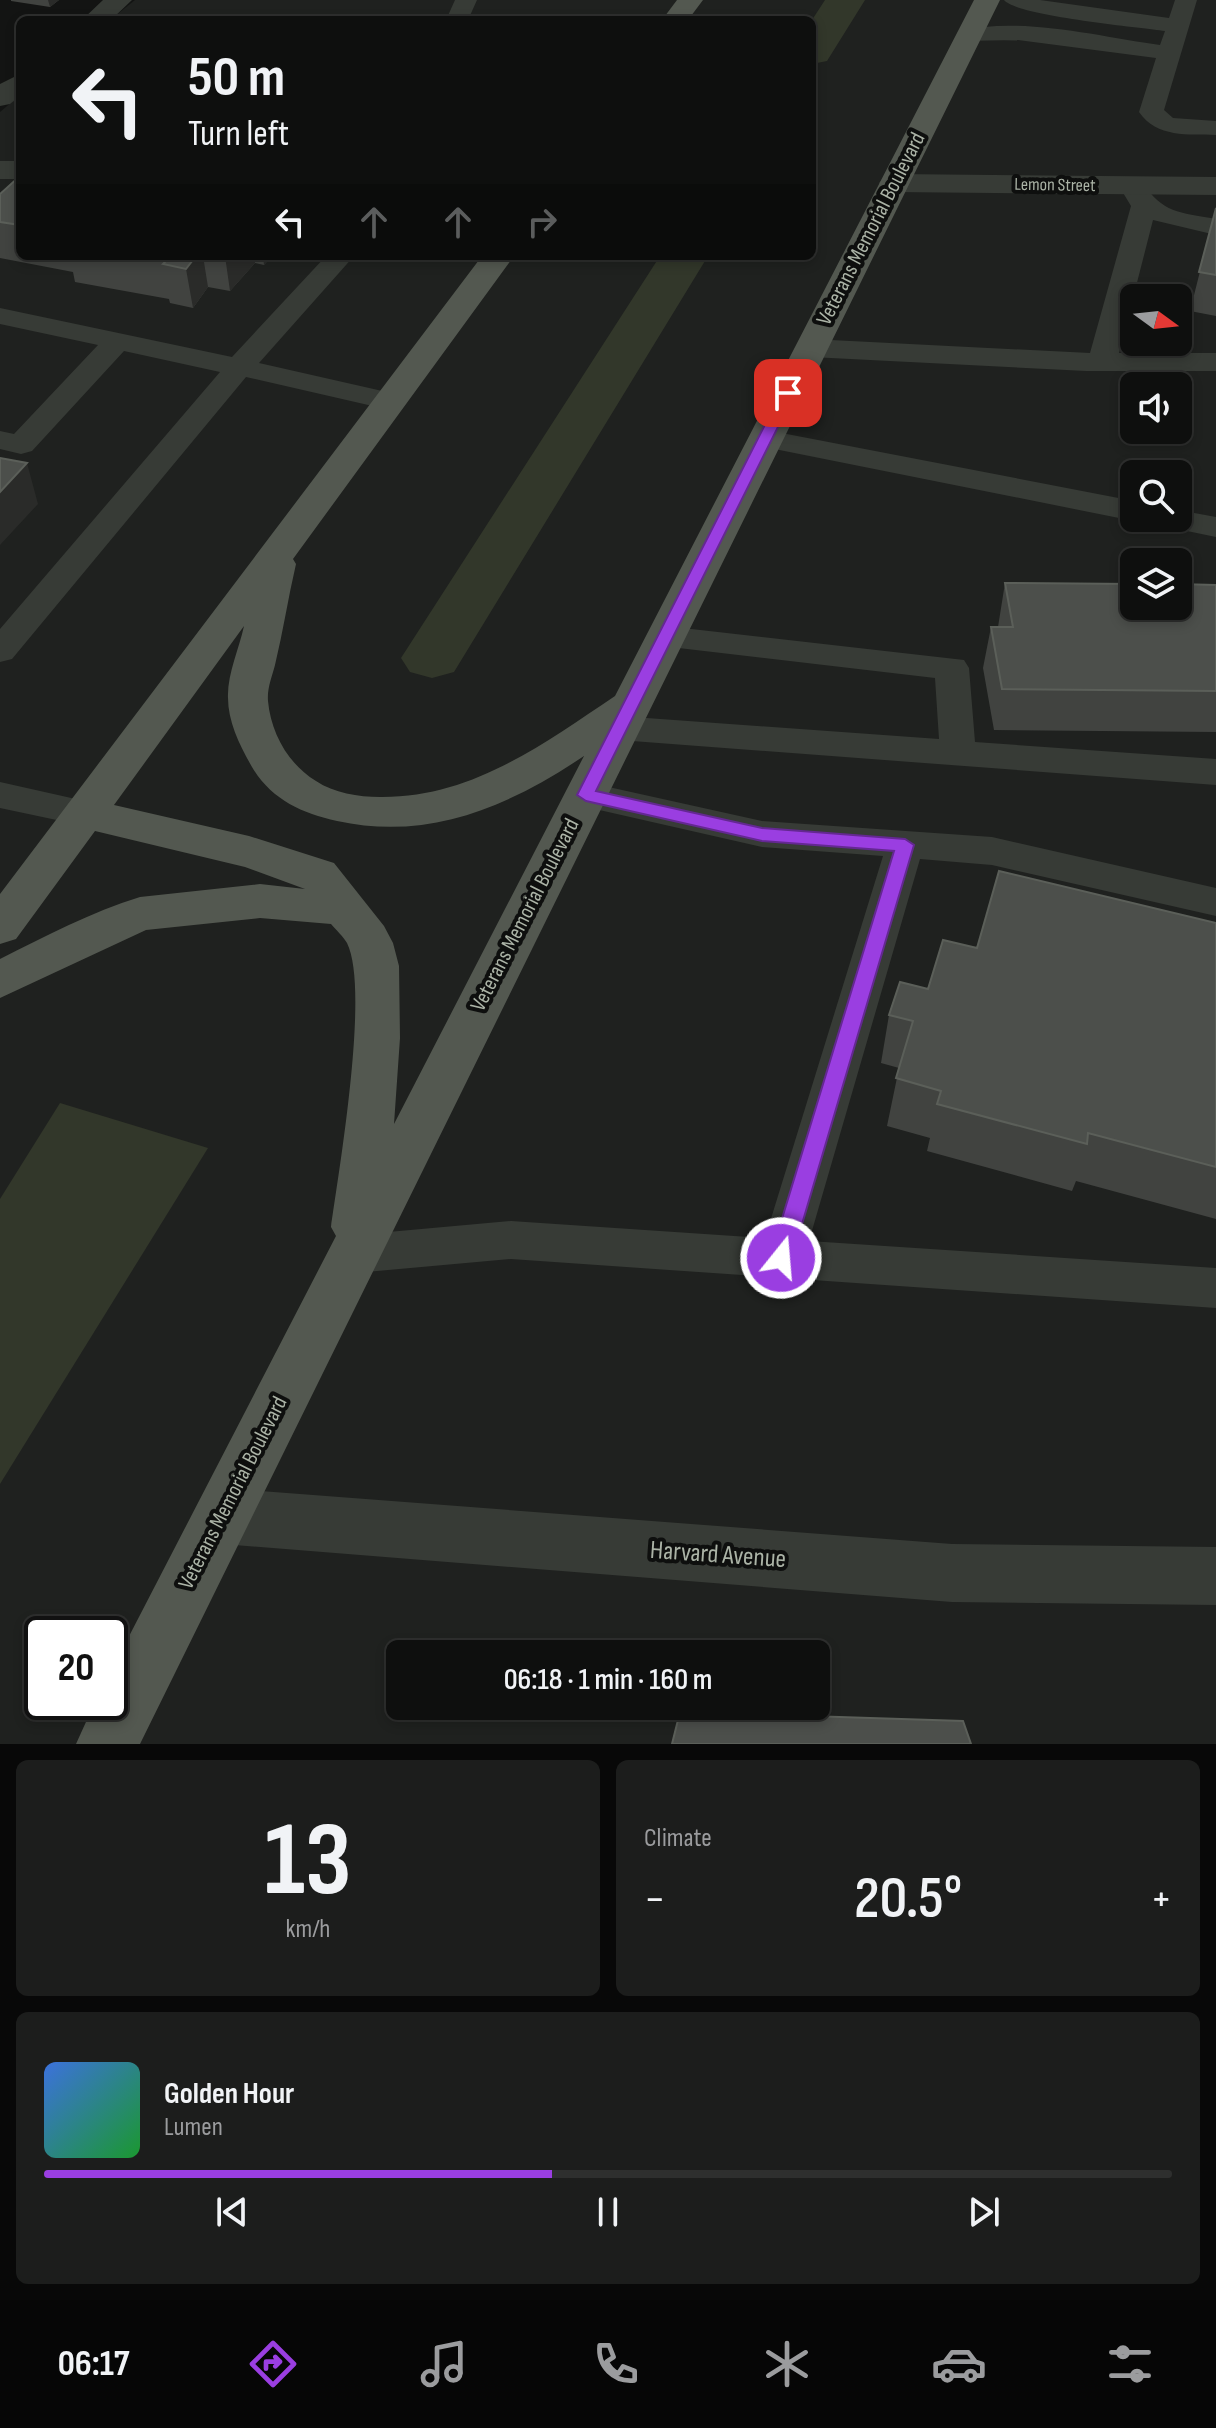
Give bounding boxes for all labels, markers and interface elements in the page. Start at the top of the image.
text: 50 m [188,45,285,112]
icon: left [56,48,160,152]
text: Turn left [188,113,289,156]
street label: Veterans Memorial Boulevard [811,128,931,330]
street label: Lemon Street [1014,174,1096,196]
icon: left [268,200,312,244]
icon: ahead [352,200,396,244]
icon: ahead [436,200,480,244]
icon: right [520,200,564,244]
north arrow [1120,284,1192,356]
map controls [1120,284,1192,620]
pin [754,359,822,427]
icon: arrive [766,371,810,415]
button: sound [1120,372,1192,444]
button: search [1120,460,1192,532]
button: layers [1120,548,1192,620]
street label: Veterans Memorial Boulevard [465,814,585,1016]
position arrow [739,1216,823,1300]
street label: Veterans Memorial Boulevard [173,1392,293,1594]
street label: Harvard Avenue [649,1535,787,1575]
speed limit sign: 20 [24,1616,128,1720]
text: 06:18 · 1 min · 160 m [504,1662,712,1698]
text: 13 [264,1799,352,1924]
text: Climate [644,1823,712,1854]
text: 20.5° [854,1863,962,1935]
text: − [644,1873,666,1926]
text: + [1150,1873,1172,1926]
text: km/h [286,1914,330,1945]
text: Golden Hour [164,2076,294,2112]
text: Lumen [164,2112,223,2143]
icon: previous [210,2190,254,2234]
icon: pause [586,2190,630,2234]
icon: next [962,2190,1006,2234]
icon: directions [245,2336,301,2392]
icon: music [416,2336,472,2392]
icon: phone [588,2336,644,2392]
icon: climate [759,2336,815,2392]
icon: car [931,2336,987,2392]
icon: filters [1102,2336,1158,2392]
text: 06:17 [58,2343,129,2386]

